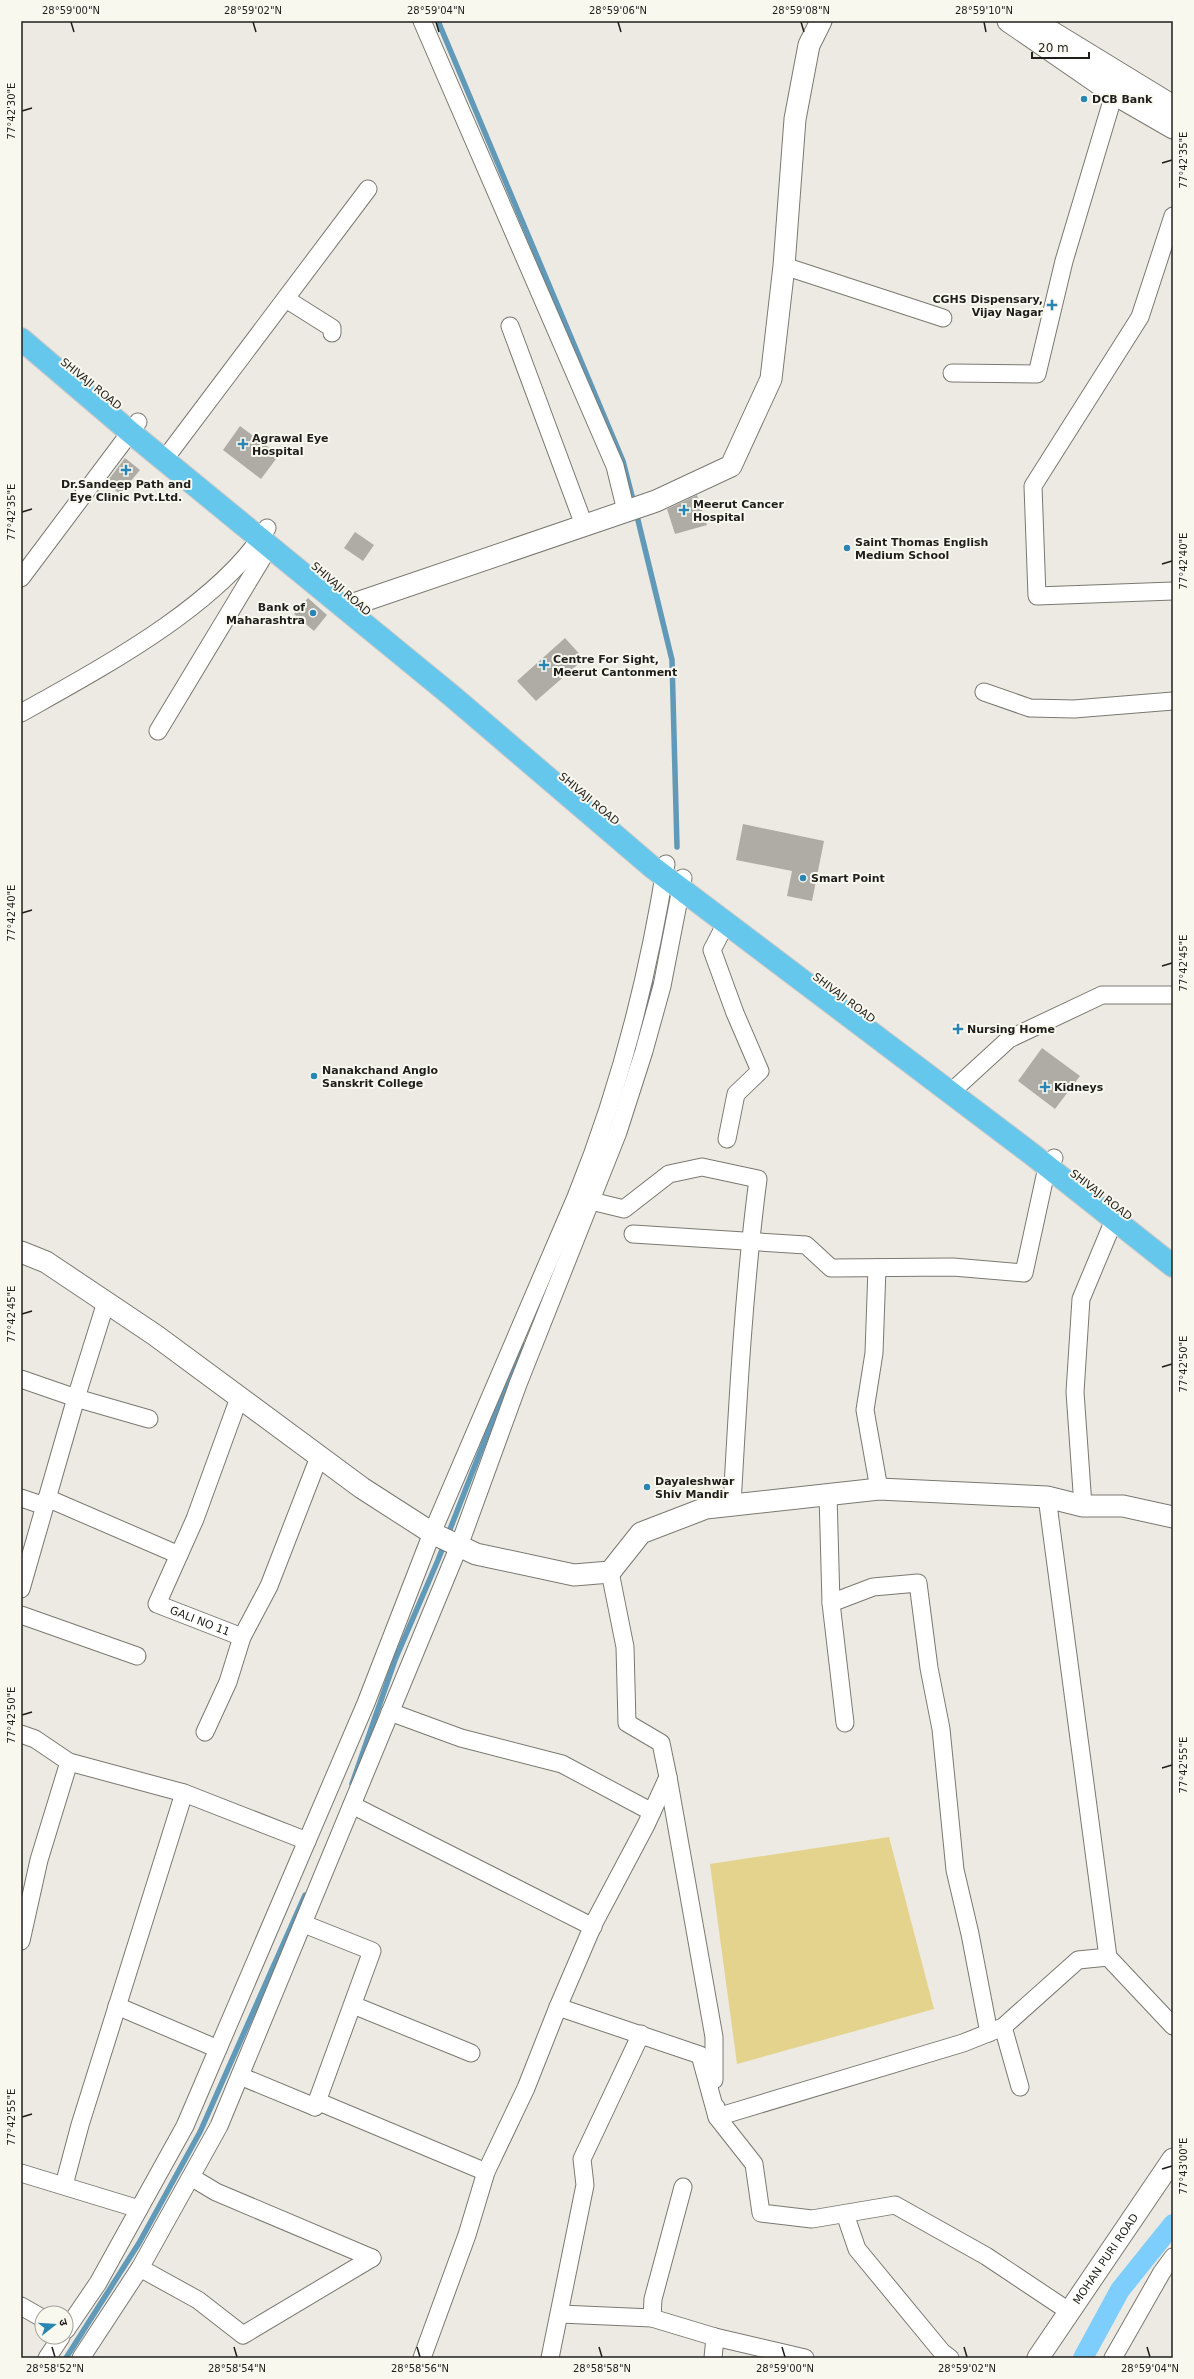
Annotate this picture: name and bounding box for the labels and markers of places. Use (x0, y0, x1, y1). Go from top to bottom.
place label: DCB Bank (1092, 93, 1153, 106)
marker: DCB Bank (1079, 94, 1089, 104)
place label: CGHS Dispensary, Vijay Nagar (932, 293, 1044, 319)
marker: CGHS Dispensary, Vijay Nagar (1046, 299, 1058, 311)
place label: Agrawal Eye Hospital (252, 432, 329, 458)
marker: Agrawal Eye Hospital (237, 438, 249, 450)
marker: Dr.Sandeep Path and Eye Clinic Pvt.Ltd. (120, 464, 132, 476)
place label: Dr.Sandeep Path and Eye Clinic Pvt.Ltd. (61, 478, 191, 504)
place label: Meerut Cancer Hospital (693, 498, 785, 524)
marker: Meerut Cancer Hospital (678, 504, 690, 516)
place label: Saint Thomas English Medium School (855, 536, 988, 562)
marker: Saint Thomas English Medium School (842, 543, 852, 553)
place label: Bank of Maharashtra (226, 601, 305, 627)
marker: Bank of Maharashtra (308, 608, 318, 618)
place label: Centre For Sight, Meerut Cantonment (553, 653, 677, 679)
marker: Centre For Sight, Meerut Cantonment (538, 659, 550, 671)
place label: Smart Point (811, 872, 885, 885)
marker: Smart Point (798, 873, 808, 883)
marker: Nursing Home (952, 1023, 964, 1035)
place label: Nursing Home (967, 1023, 1055, 1036)
place label: Nanakchand Anglo Sanskrit College (322, 1064, 438, 1090)
marker: Nanakchand Anglo Sanskrit College (309, 1071, 319, 1081)
marker: Kidneys (1039, 1081, 1051, 1093)
place label: Kidneys (1054, 1081, 1104, 1094)
place label: Dayaleshwar Shiv Mandir (655, 1475, 735, 1501)
marker: Dayaleshwar Shiv Mandir (642, 1482, 652, 1492)

